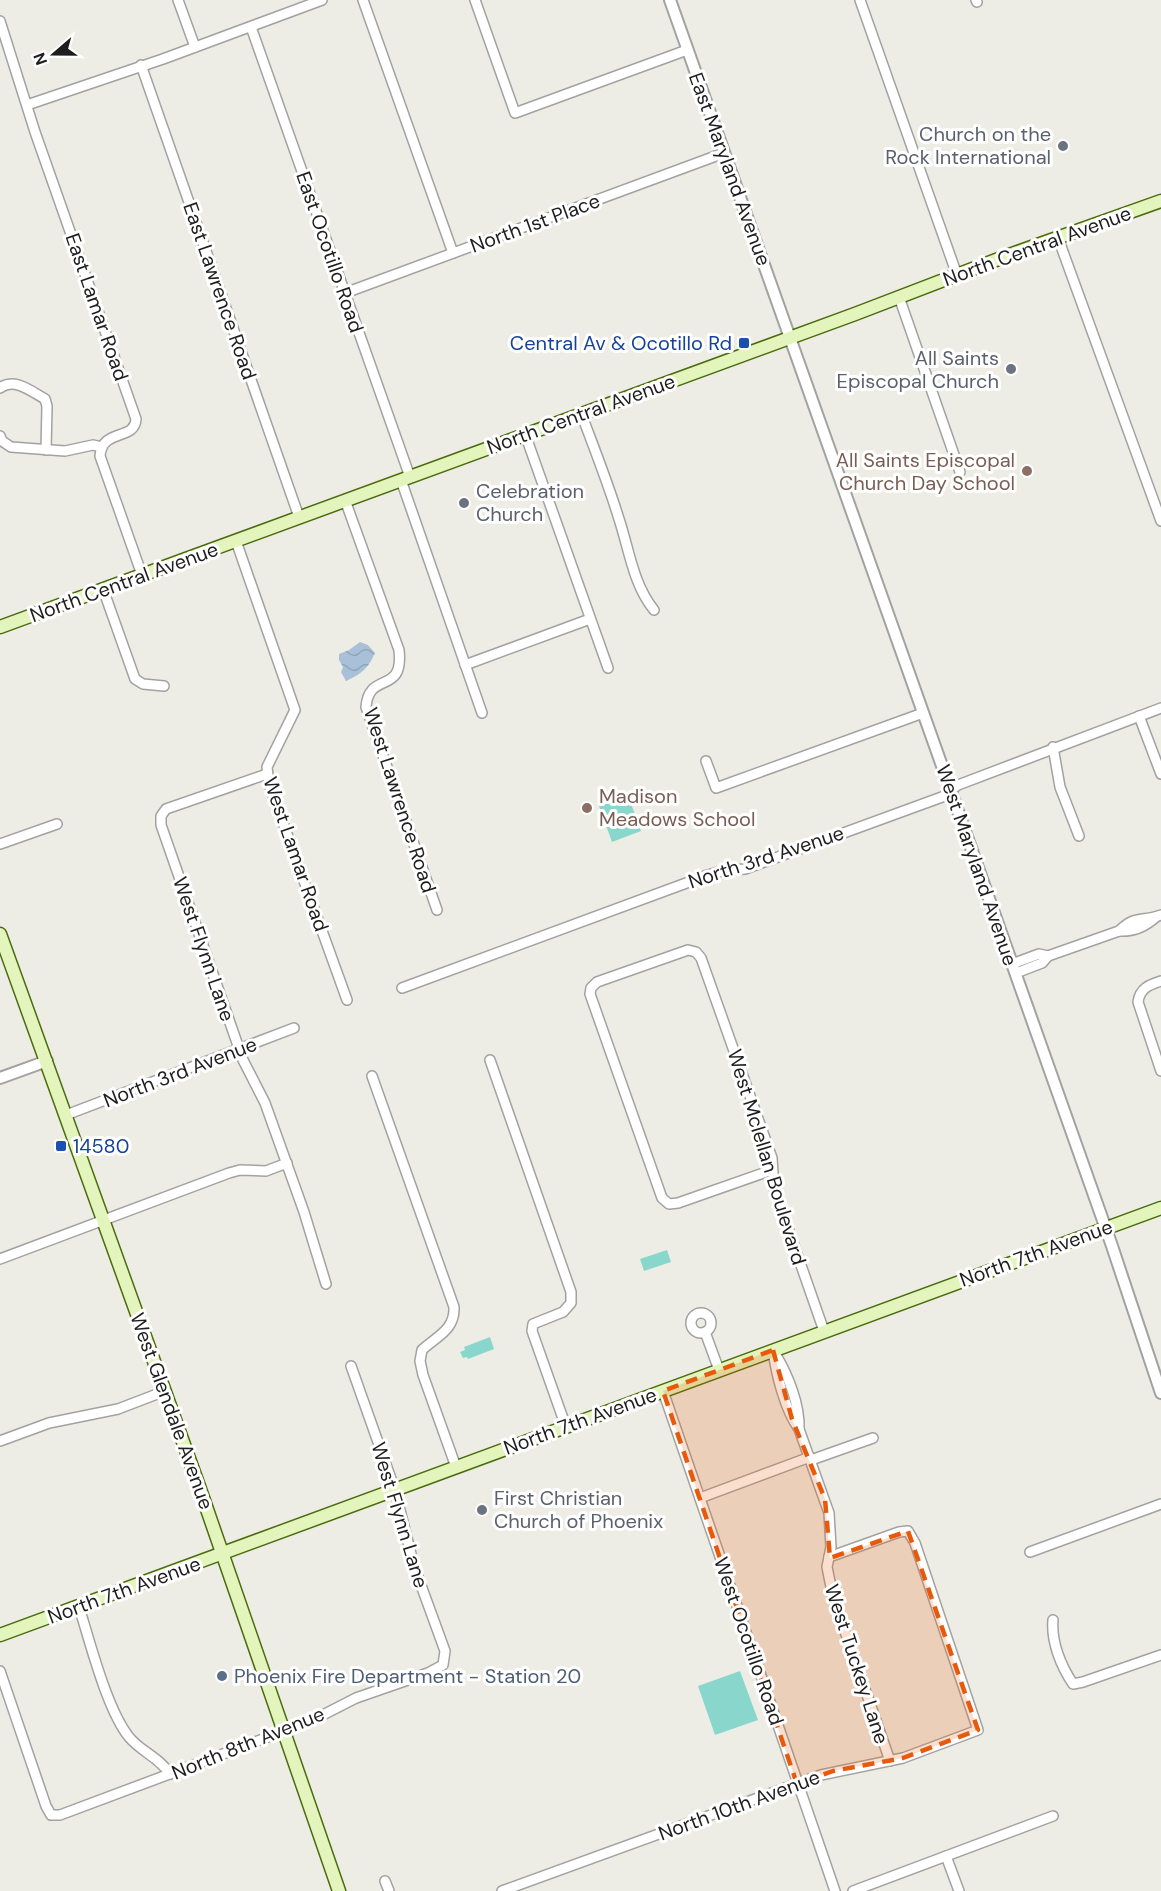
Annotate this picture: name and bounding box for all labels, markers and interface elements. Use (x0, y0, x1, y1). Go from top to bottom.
north arrow (24, 24, 84, 84)
text: N (29, 50, 52, 68)
street label: East Maryland Avenue (683, 69, 777, 269)
place label: Church on the Rock International (885, 121, 1051, 170)
marker: Church on the Rock International (1056, 139, 1070, 153)
street label: East Ocotillo Road (290, 168, 370, 336)
street label: North 1st Place (466, 187, 604, 259)
street label: East Lawrence Road (177, 199, 263, 383)
street label: North Central Avenue (939, 200, 1135, 292)
street label: East Lamar Road (60, 230, 134, 384)
place label: Central Av & Ocotillo Rd (510, 330, 732, 356)
marker: Central Av & Ocotillo Rd (737, 336, 751, 350)
place label: All Saints Episcopal Church (837, 345, 999, 394)
marker: All Saints Episcopal Church (1004, 362, 1018, 376)
street label: North Central Avenue (483, 368, 679, 460)
place label: All Saints Episcopal Church Day School (836, 447, 1015, 496)
marker: All Saints Episcopal Church Day School (1020, 464, 1034, 478)
place label: Celebration Church (476, 478, 584, 527)
marker: Celebration Church (457, 496, 471, 510)
street label: North Central Avenue (26, 536, 222, 628)
street label: West Lawrence Road (358, 704, 442, 896)
street label: West Maryland Avenue (930, 761, 1024, 969)
street label: West Lamar Road (257, 773, 335, 935)
place label: Madison Meadows School (599, 783, 755, 832)
marker: Madison Meadows School (580, 801, 594, 815)
street label: North 3rd Avenue (685, 820, 847, 894)
street label: West Flynn Lane (167, 873, 241, 1025)
street label: North 3rd Avenue (100, 1031, 260, 1113)
street label: West Mclellan Boulevard (722, 1046, 812, 1268)
place label: 14580 (73, 1133, 129, 1159)
marker: 14580 (54, 1139, 68, 1153)
street label: North 7th Avenue (956, 1213, 1116, 1293)
street label: West Glendale Avenue (124, 1309, 220, 1513)
street label: North 7th Avenue (500, 1381, 660, 1461)
street label: West Flynn Lane (365, 1439, 435, 1591)
place label: First Christian Church of Phoenix (494, 1485, 663, 1534)
marker: First Christian Church of Phoenix (475, 1503, 489, 1517)
street label: North 7th Avenue (44, 1550, 204, 1630)
street label: West Ocotillo Road (708, 1553, 790, 1729)
street label: West Tuckey Lane (819, 1581, 895, 1747)
place label: Phoenix Fire Department - Station 20 (234, 1663, 581, 1689)
marker: Phoenix Fire Department - Station 20 (215, 1669, 229, 1683)
street label: North 8th Avenue (168, 1701, 328, 1785)
street label: North 10th Avenue (655, 1764, 823, 1846)

